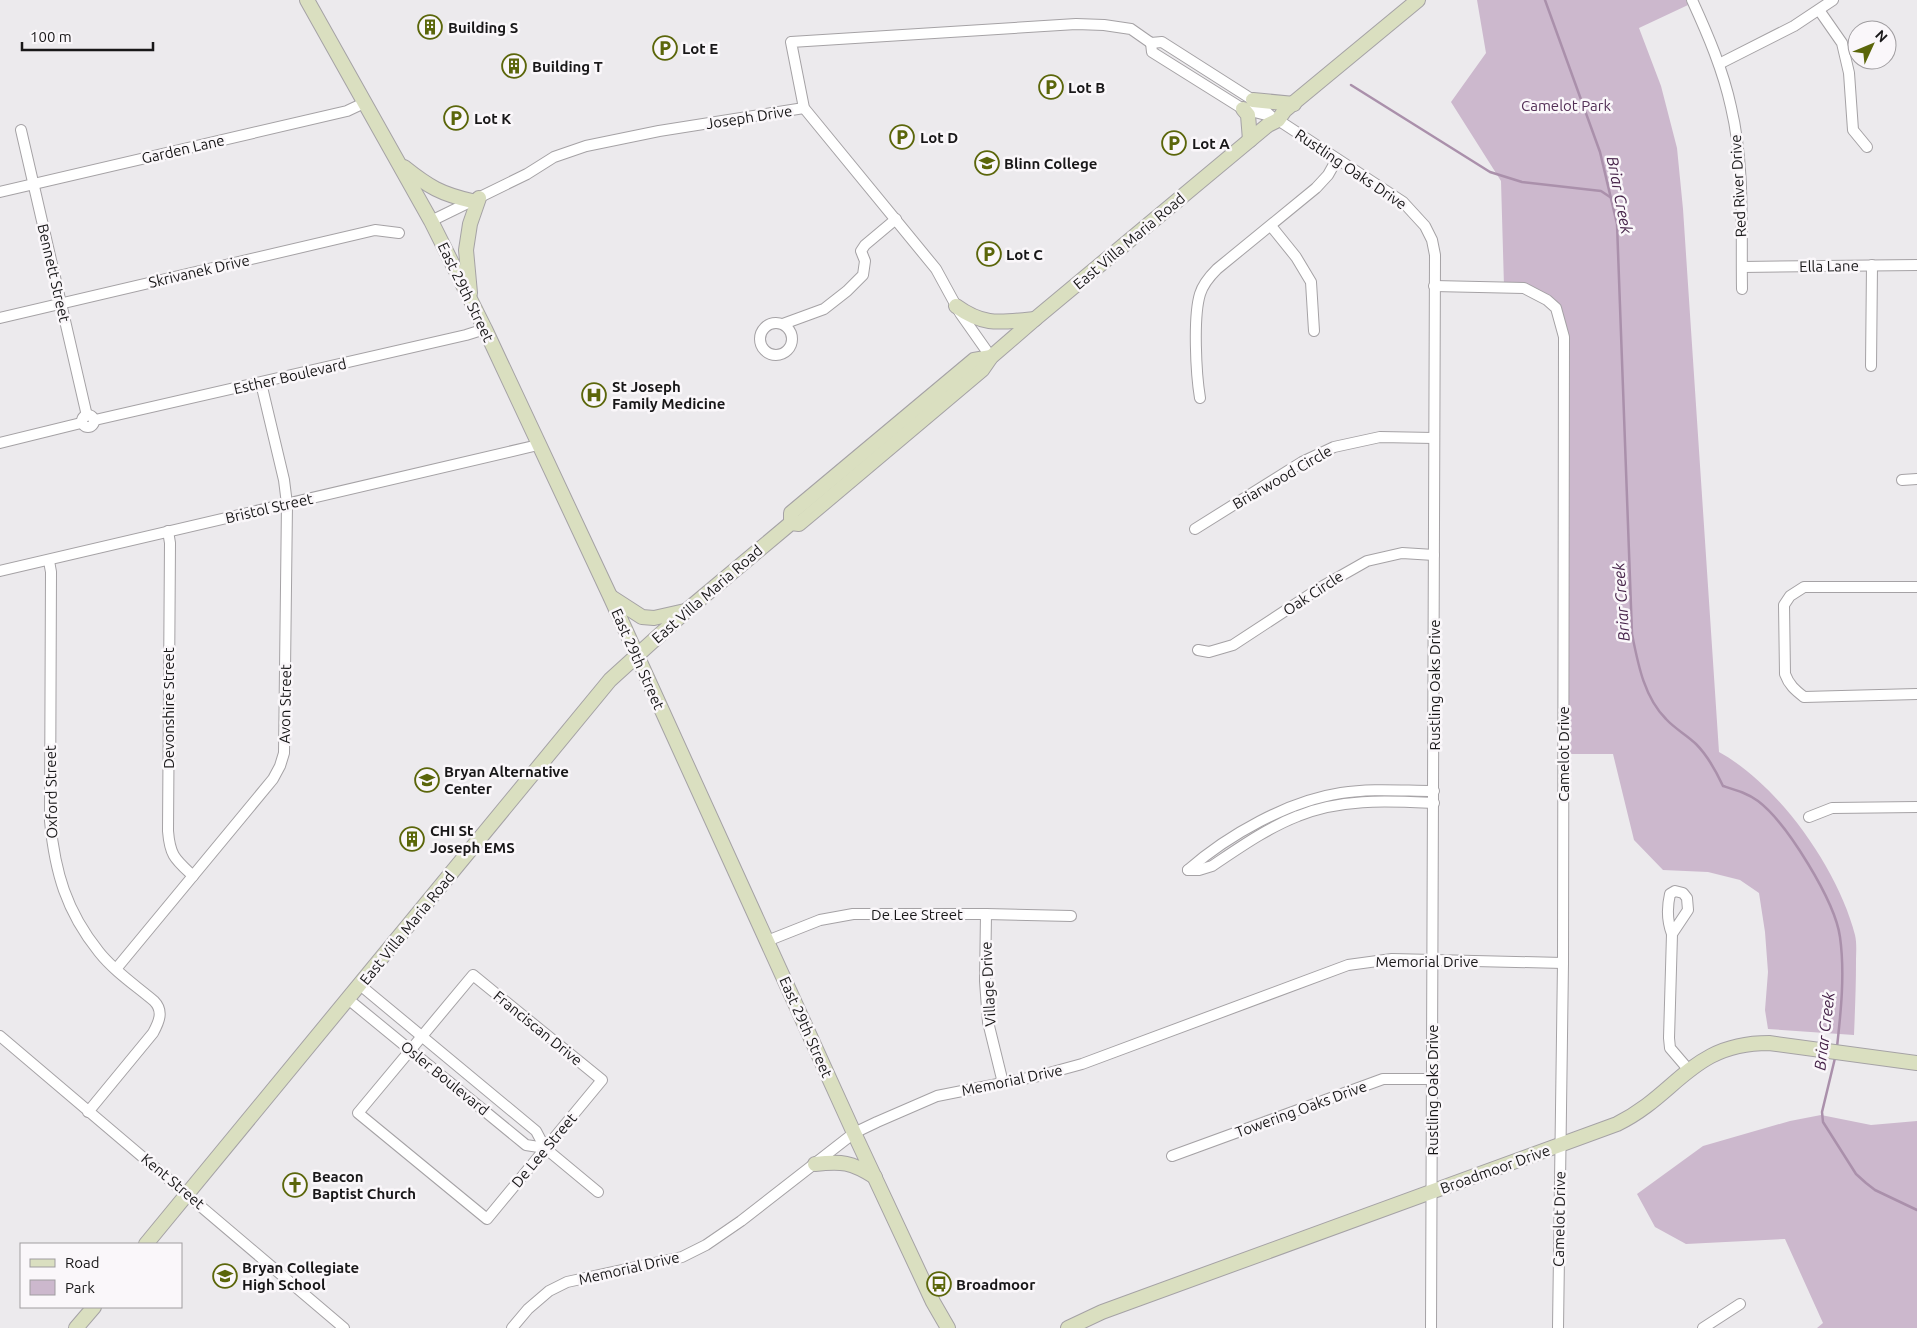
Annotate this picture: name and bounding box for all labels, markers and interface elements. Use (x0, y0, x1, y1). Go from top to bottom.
building icon: Building S (417, 14, 443, 40)
place label: Building S (448, 19, 518, 36)
scale bar (22, 20, 154, 52)
north arrow (1847, 20, 1897, 70)
text: N (1872, 27, 1891, 45)
text: 100 m (30, 28, 72, 45)
parking icon: Lot E (652, 35, 678, 61)
place label: Lot E (682, 40, 718, 57)
building icon: Building T (501, 53, 527, 79)
place label: Building T (532, 58, 603, 75)
parking icon: Lot B (1038, 74, 1064, 100)
place label: Lot B (1068, 79, 1105, 96)
park label: Camelot Park (1521, 97, 1611, 114)
street label: Joseph Drive (705, 102, 793, 132)
parking icon: Lot K (443, 105, 469, 131)
place label: Lot K (474, 110, 511, 127)
parking icon: Lot D (889, 124, 915, 150)
street label: Rustling Oaks Drive (1292, 125, 1410, 213)
place label: Lot D (920, 129, 958, 146)
parking icon: Lot A (1161, 130, 1187, 156)
street label: Garden Lane (140, 131, 226, 167)
street label: Red River Drive (1727, 134, 1749, 238)
place label: Lot A (1192, 135, 1230, 152)
school or university icon: Blinn College (974, 150, 1000, 176)
place label: Blinn College (1004, 155, 1097, 172)
water label: Briar Creek (1604, 155, 1637, 236)
street label: East Villa Maria Road (1070, 189, 1188, 293)
street label: Bennett Street (34, 222, 74, 324)
street label: East 29th Street (435, 239, 497, 345)
parking icon: Lot C (976, 241, 1002, 267)
place label: Lot C (1006, 246, 1043, 263)
street label: Skrivanek Drive (147, 251, 251, 291)
street label: Ella Lane (1799, 257, 1859, 275)
street label: Esther Boulevard (232, 355, 348, 397)
place label: St Joseph Family Medicine (612, 378, 725, 412)
hospital icon: St Joseph Family Medicine (581, 382, 607, 408)
street label: Briarwood Circle (1229, 442, 1335, 512)
street label: Bristol Street (224, 490, 314, 526)
street label: East Villa Maria Road (648, 542, 766, 646)
water label: Briar Creek (1609, 561, 1633, 642)
street label: Oak Circle (1280, 567, 1346, 619)
street label: East 29th Street (608, 606, 668, 712)
street label: Rustling Oaks Drive (1426, 620, 1443, 750)
street label: Devonshire Street (160, 647, 177, 769)
street label: Avon Street (276, 664, 294, 744)
street label: Camelot Drive (1555, 706, 1572, 802)
street label: Oxford Street (42, 745, 60, 839)
place label: Bryan Alternative Center (444, 763, 569, 797)
school or university icon: Bryan Alternative Center (414, 767, 440, 793)
place label: CHI St Joseph EMS (430, 822, 515, 856)
building icon: CHI St Joseph EMS (399, 826, 425, 852)
street label: East Villa Maria Road (356, 868, 458, 988)
street label: De Lee Street (871, 906, 963, 923)
street label: Village Drive (977, 941, 999, 1027)
street label: Memorial Drive (1376, 953, 1478, 970)
street label: East 29th Street (776, 974, 836, 1080)
street label: Franciscan Drive (490, 987, 586, 1069)
water label: Briar Creek (1810, 990, 1838, 1071)
street label: Rustling Oaks Drive (1424, 1025, 1441, 1155)
street label: Osler Boulevard (398, 1037, 492, 1119)
street label: Memorial Drive (960, 1061, 1064, 1099)
street label: Towering Oaks Drive (1233, 1077, 1369, 1141)
street label: De Lee Street (508, 1109, 580, 1191)
street label: Broadmoor Drive (1438, 1141, 1552, 1197)
street label: Kent Street (138, 1150, 208, 1212)
place label: Beacon Baptist Church (312, 1168, 416, 1202)
street label: Camelot Drive (1550, 1171, 1568, 1267)
church icon: Beacon Baptist Church (282, 1172, 308, 1198)
legend (20, 1243, 182, 1308)
street label: Memorial Drive (577, 1248, 681, 1288)
text: Road (65, 1254, 100, 1271)
place label: Bryan Collegiate High School (242, 1259, 359, 1293)
school or university icon: Bryan Collegiate High School (212, 1263, 238, 1289)
bus stop icon: Broadmoor (926, 1271, 952, 1297)
place label: Broadmoor (956, 1276, 1036, 1293)
text: Park (65, 1279, 95, 1296)

